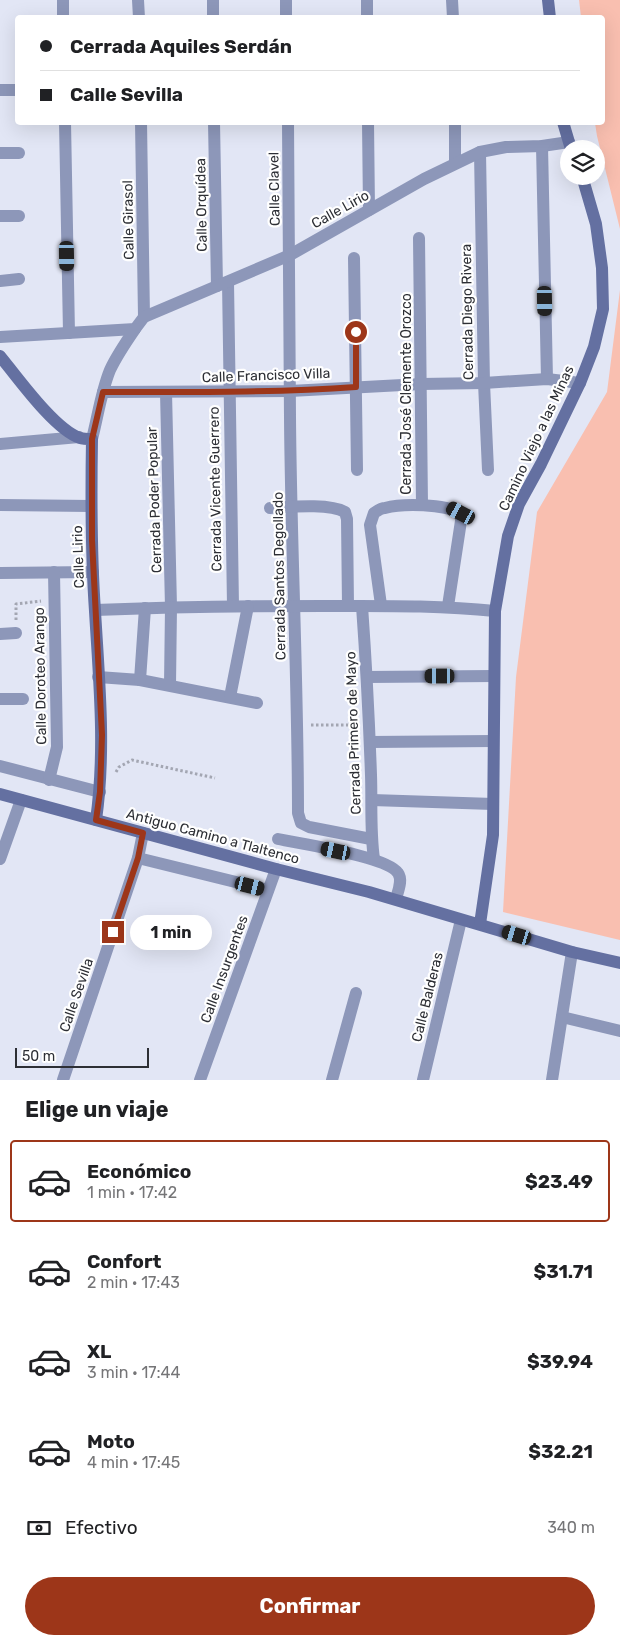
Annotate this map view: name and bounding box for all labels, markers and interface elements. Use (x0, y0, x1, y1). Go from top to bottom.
text: Cerrada Aquiles Serdán (70, 35, 292, 58)
text: Calle Sevilla (70, 83, 183, 106)
map controls (560, 140, 605, 185)
button: layers (560, 140, 605, 185)
street label: Calle Clavel (265, 152, 284, 226)
street label: Calle Orquídea (192, 158, 211, 252)
street label: Calle Girasol (119, 180, 138, 260)
street label: Calle Lirio (309, 187, 372, 232)
car (59, 241, 74, 271)
street label: Cerrada Diego Rivera (458, 244, 477, 380)
car (537, 286, 552, 316)
street label: Cerrada José Clemente Orozco (398, 293, 415, 495)
route start (345, 321, 367, 343)
street label: Camino Viejo a las Minas (495, 363, 578, 514)
street label: Calle Francisco Villa (201, 365, 331, 386)
street label: Cerrada Vicente Guerrero (206, 406, 225, 572)
street label: Cerrada Poder Popular (143, 426, 166, 574)
street label: Cerrada Santos Degollado (270, 492, 289, 660)
car (444, 499, 477, 527)
street label: Calle Lirio (69, 525, 88, 589)
street label: Calle Doroteo Arango (31, 607, 50, 745)
street label: Cerrada Primero de Mayo (342, 651, 365, 815)
car (425, 669, 455, 684)
street label: Antiguo Camino a Tlaltenco (124, 805, 301, 868)
car (319, 841, 352, 861)
car (233, 875, 266, 897)
street label: Calle Insurgentes (197, 913, 252, 1025)
callout: 1 min (130, 914, 213, 950)
route end (102, 921, 124, 943)
text: 1 min (151, 923, 191, 942)
car (500, 923, 533, 947)
street label: Calle Balderas (408, 950, 447, 1044)
street label: Calle Sevilla (56, 956, 97, 1034)
scale bar (15, 1045, 149, 1068)
text: 50 m (22, 1048, 55, 1065)
text: Elige un viaje (25, 1096, 169, 1123)
icon: car (27, 1159, 72, 1204)
text: Económico (87, 1160, 191, 1183)
text: $23.49 (525, 1170, 593, 1193)
text: 1 min · 17:42 (87, 1183, 177, 1202)
icon: car (27, 1249, 72, 1294)
text: Confort (87, 1250, 161, 1273)
text: $31.71 (533, 1260, 593, 1283)
text: 2 min · 17:43 (87, 1273, 180, 1292)
icon: car (27, 1339, 72, 1384)
text: XL (87, 1340, 111, 1363)
text: $39.94 (527, 1350, 593, 1373)
text: 3 min · 17:44 (87, 1363, 180, 1382)
icon: car (27, 1429, 72, 1474)
text: Moto (87, 1430, 135, 1453)
text: $32.21 (528, 1440, 593, 1463)
text: 4 min · 17:45 (87, 1453, 180, 1472)
icon: cash (25, 1514, 53, 1542)
text: Efectivo (65, 1516, 138, 1539)
text: 340 m (547, 1518, 595, 1537)
button: Confirmar (25, 1577, 595, 1635)

